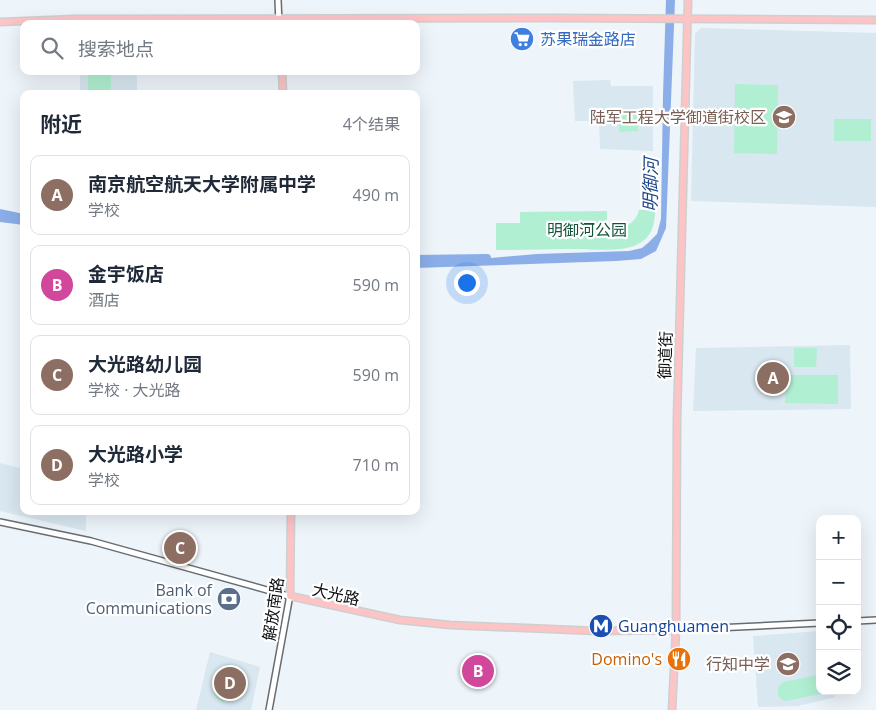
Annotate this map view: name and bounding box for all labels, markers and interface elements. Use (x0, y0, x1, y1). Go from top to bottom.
search box (20, 20, 420, 75)
supermarket icon: 苏果瑞金路店 (509, 26, 535, 52)
place label: 苏果瑞金路店 (540, 28, 636, 50)
icon: search (38, 34, 66, 62)
text: 搜索地点 (78, 36, 154, 62)
school or university icon: 陆军工程大学御道街校区 (771, 104, 797, 130)
place label: 陆军工程大学御道街校区 (590, 106, 766, 128)
text: 附近 (40, 110, 82, 138)
text: 4个结果 (343, 113, 400, 135)
water label: 明御河 (638, 155, 663, 212)
text: 南京航空航天大学附属中学 (88, 171, 316, 197)
text: A (51, 184, 63, 206)
text: 490 m (353, 184, 399, 206)
text: 学校 (88, 199, 120, 221)
park label: 明御河公园 (547, 219, 627, 241)
text: 金宇饭店 (88, 261, 164, 287)
your location (454, 270, 480, 296)
text: B (52, 274, 62, 296)
text: 590 m (353, 274, 399, 296)
text: 酒店 (88, 289, 120, 311)
street label: 御道街 (653, 331, 677, 379)
text: 大光路幼儿园 (88, 351, 202, 377)
pin: A (757, 359, 789, 397)
text: C (52, 364, 62, 386)
text: 590 m (353, 364, 399, 386)
text: 学校 · 大光路 (88, 379, 181, 401)
text: 大光路小学 (88, 441, 183, 467)
text: D (51, 454, 63, 476)
text: 710 m (353, 454, 399, 476)
text: 学校 (88, 469, 120, 491)
map controls (816, 515, 861, 695)
button: + (816, 515, 861, 560)
pin: C (164, 529, 196, 567)
button: − (816, 560, 861, 605)
street label: 解放南路 (258, 576, 288, 642)
street label: 大光路 (310, 578, 362, 610)
place label: Bank of Communications (86, 579, 214, 619)
bank icon: Bank of Communications (216, 586, 242, 612)
button: locate (816, 605, 861, 650)
metro station icon: Guanghuamen (588, 613, 614, 639)
place label: Guanghuamen (618, 615, 729, 637)
restaurant icon: Domino's (666, 646, 692, 672)
place label: Domino's (591, 648, 662, 670)
button: layers (816, 650, 861, 695)
school or university icon: 行知中学 (775, 651, 801, 677)
pin: B (462, 652, 494, 690)
place label: 行知中学 (706, 653, 770, 675)
pin: D (214, 664, 246, 702)

